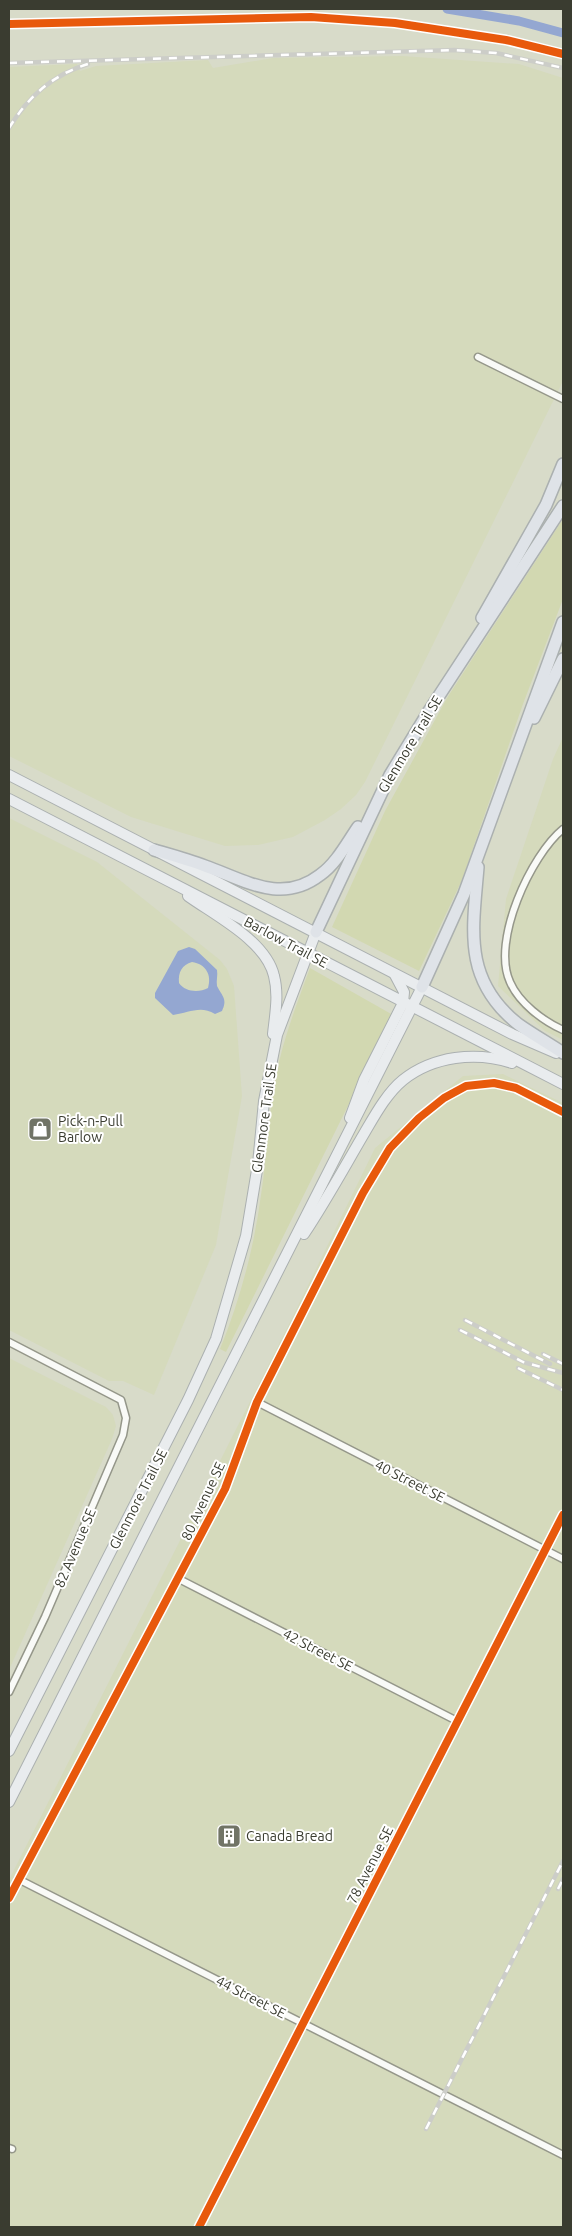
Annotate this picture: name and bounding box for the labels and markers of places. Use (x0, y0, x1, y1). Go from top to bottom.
place label: Pick-n-Pull Barlow (58, 1113, 123, 1145)
shop icon: Pick-n-Pull Barlow (27, 1116, 53, 1142)
building icon: Canada Bread (216, 1823, 242, 1849)
place label: Canada Bread (246, 1828, 333, 1844)

